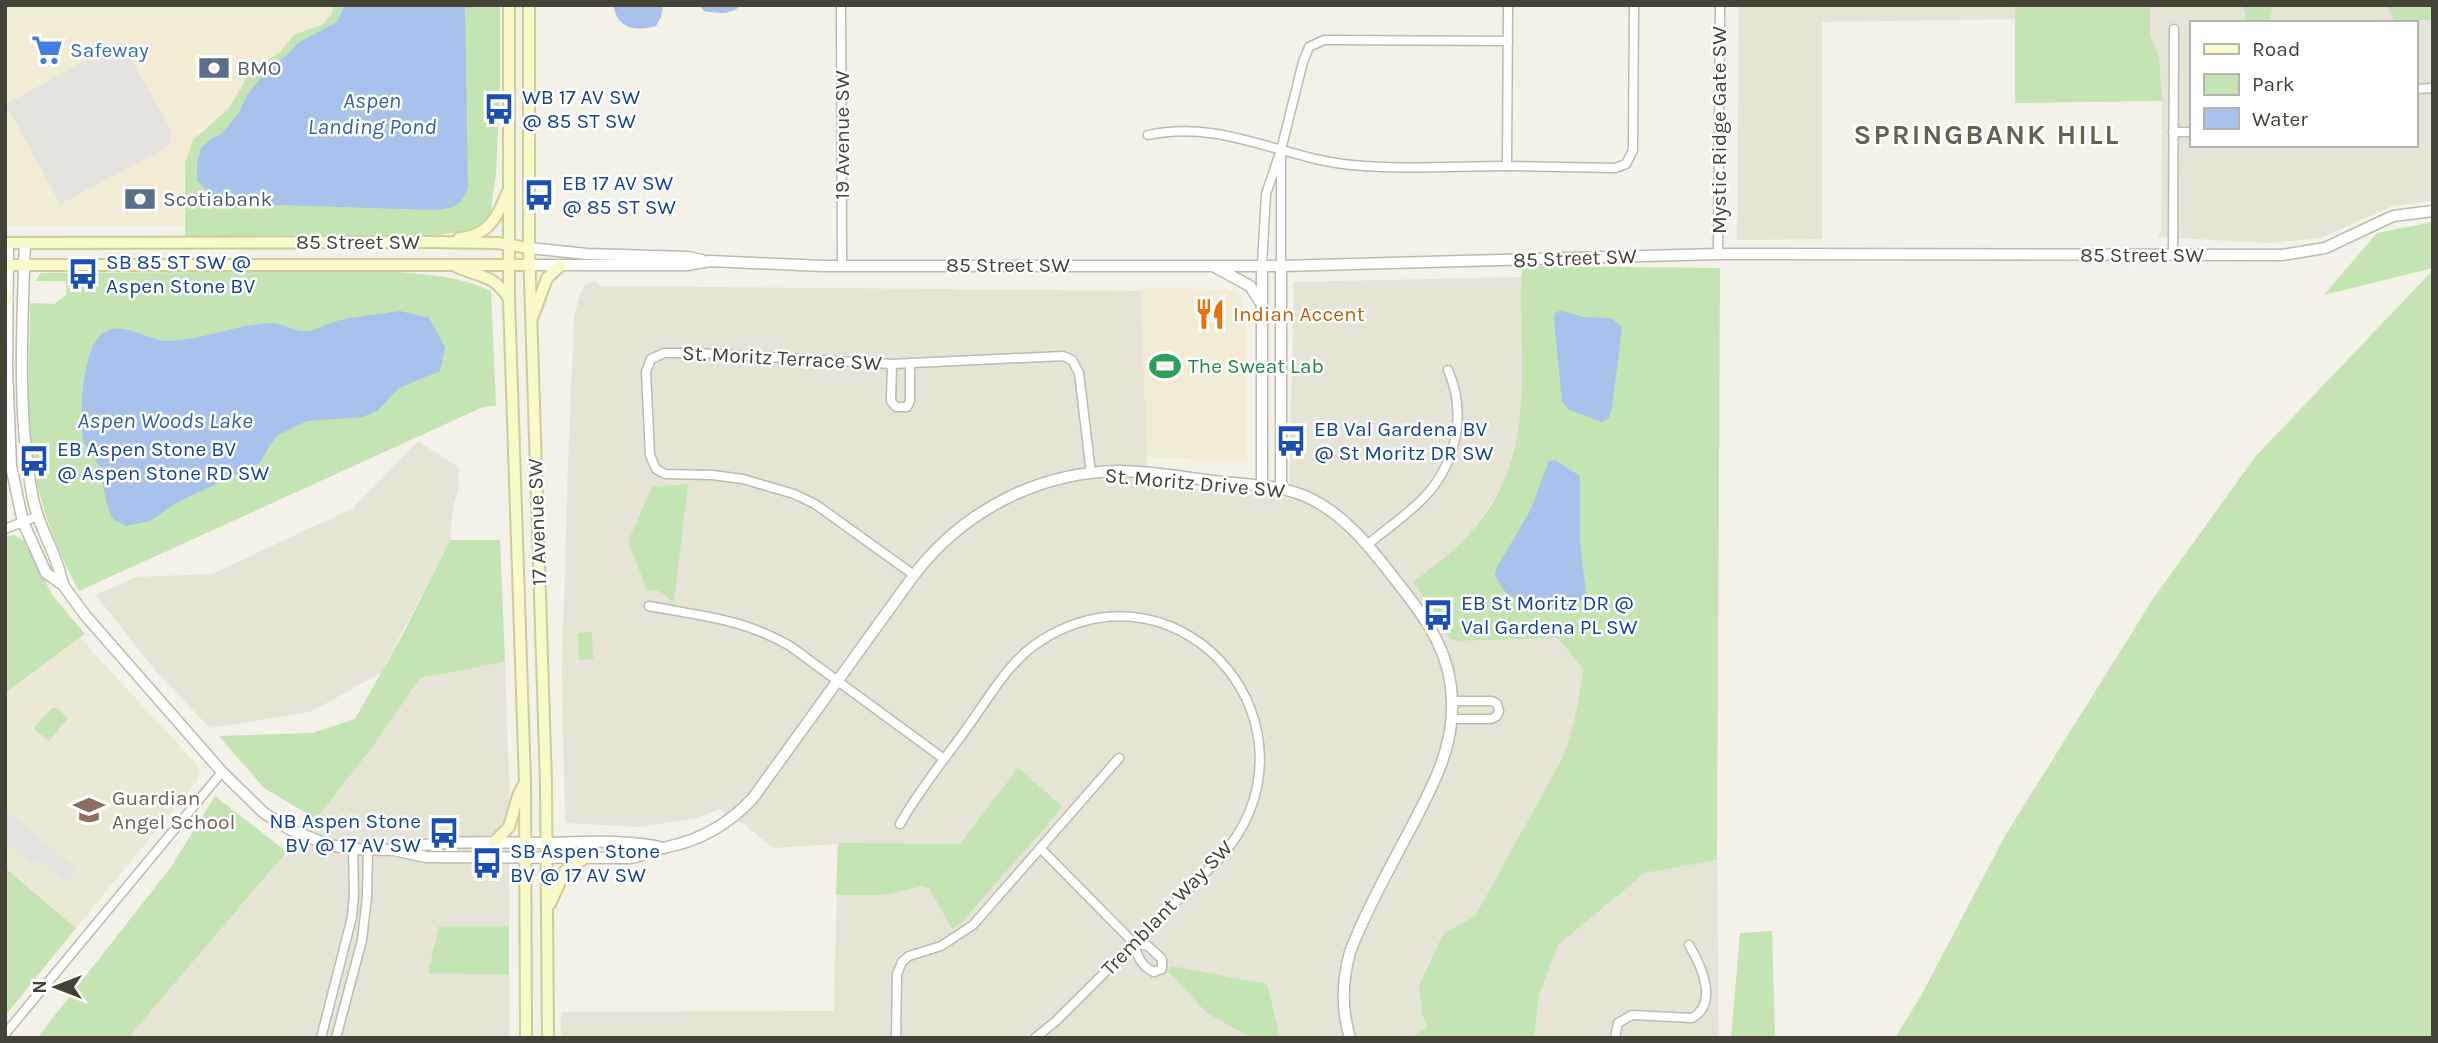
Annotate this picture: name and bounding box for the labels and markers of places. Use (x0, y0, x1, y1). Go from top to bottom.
supermarket icon: Safeway (30, 33, 64, 67)
place label: Safeway (70, 38, 149, 62)
bank icon: BMO (197, 51, 231, 85)
place label: BMO (237, 56, 281, 80)
place label: WB 17 AV SW @ 85 ST SW (522, 85, 641, 133)
bus stop icon: WB 17 AV SW @ 85 ST SW (482, 92, 516, 126)
place label: EB 17 AV SW @ 85 ST SW (562, 171, 676, 219)
bus stop icon: EB 17 AV SW @ 85 ST SW (522, 178, 556, 212)
bank icon: Scotiabank (123, 182, 157, 216)
place label: Scotiabank (163, 187, 272, 211)
place label: SB 85 ST SW @ Aspen Stone BV (106, 250, 255, 298)
bus stop icon: SB 85 ST SW @ Aspen Stone BV (66, 257, 100, 291)
restaurant icon: Indian Accent (1193, 297, 1227, 331)
place label: Indian Accent (1233, 302, 1365, 326)
sports icon: The Sweat Lab (1148, 349, 1182, 383)
place label: The Sweat Lab (1188, 354, 1324, 378)
place label: EB Val Gardena BV @ St Moritz DR SW (1314, 417, 1494, 465)
bus stop icon: EB Val Gardena BV @ St Moritz DR SW (1274, 424, 1308, 458)
place label: EB Aspen Stone BV @ Aspen Stone RD SW (57, 437, 269, 485)
bus stop icon: EB Aspen Stone BV @ Aspen Stone RD SW (17, 444, 51, 478)
place label: EB St Moritz DR @ Val Gardena PL SW (1461, 591, 1638, 639)
bus stop icon: EB St Moritz DR @ Val Gardena PL SW (1421, 598, 1455, 632)
place label: Guardian Angel School (112, 786, 235, 834)
school or university icon: Guardian Angel School (72, 793, 106, 827)
place label: NB Aspen Stone BV @ 17 AV SW (269, 809, 421, 857)
bus stop icon: NB Aspen Stone BV @ 17 AV SW (427, 816, 461, 850)
place label: SB Aspen Stone BV @ 17 AV SW (510, 839, 660, 887)
bus stop icon: SB Aspen Stone BV @ 17 AV SW (470, 846, 504, 880)

